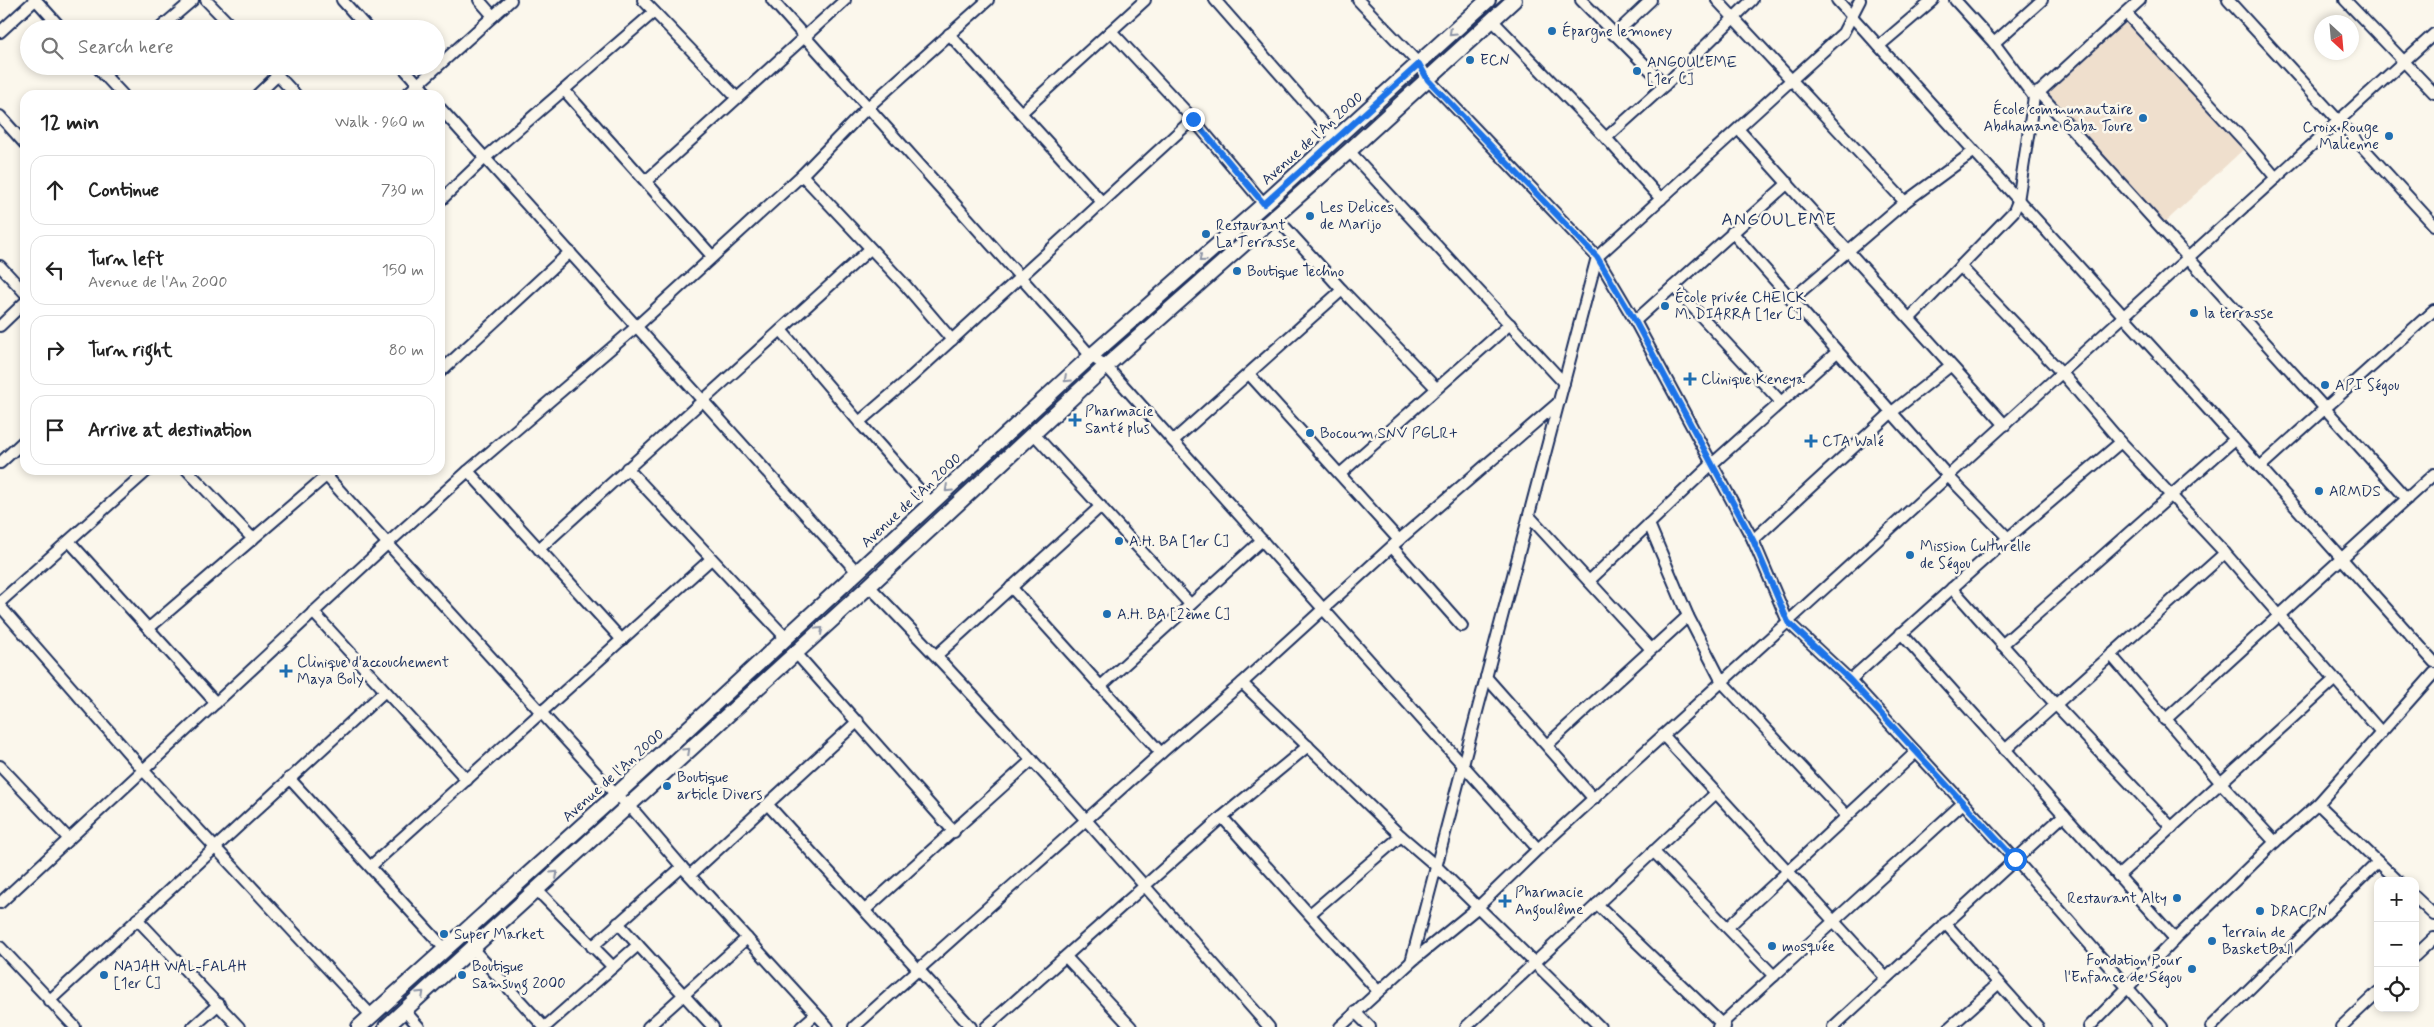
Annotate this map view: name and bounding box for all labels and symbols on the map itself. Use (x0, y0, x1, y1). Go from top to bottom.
north arrow (2314, 15, 2359, 60)
place label: Épargne lemoney (1562, 21, 1673, 43)
marker: Épargne lemoney (1546, 25, 1558, 37)
one-way arrow (1449, 27, 1458, 36)
place label: ECN (1480, 51, 1510, 71)
place label: ANGOULEME [1er C] (1647, 53, 1738, 90)
marker: ECN (1464, 54, 1476, 66)
marker: ANGOULEME [1er C] (1631, 65, 1643, 77)
street label: Avenue de l'An 2000 (1257, 88, 1368, 190)
place label: École communautaire Abdhamane Baba Toure (1983, 99, 2133, 137)
route end (1182, 108, 1205, 131)
marker: École communautaire Abdhamane Baba Toure (2137, 112, 2149, 124)
place label: Croix Rouge Malienne (2302, 118, 2379, 155)
marker: Croix Rouge Malienne (2383, 130, 2395, 142)
place label: Les Delices de Marijo (1320, 198, 1394, 235)
district label: ANGOULEME (1721, 208, 1837, 232)
marker: Les Delices de Marijo (1304, 210, 1316, 222)
place label: Restaurant La Terrasse (1216, 216, 1296, 253)
marker: Restaurant La Terrasse (1200, 228, 1212, 240)
one-way arrow (1198, 253, 1207, 262)
place label: Boutique Techno (1247, 262, 1344, 282)
marker: Boutique Techno (1231, 265, 1243, 277)
place label: École privée CHEICK M. DIARRA [1er C] (1675, 287, 1807, 325)
marker: École privée CHEICK M. DIARRA [1er C] (1659, 300, 1671, 312)
place label: la terrasse (2204, 304, 2274, 324)
marker: la terrasse (2188, 307, 2200, 319)
place label: Clinique Keneya (1701, 370, 1806, 390)
marker: Clinique Keneya (1683, 372, 1697, 386)
one-way arrow (1064, 373, 1073, 382)
place label: API Ségou (2335, 376, 2399, 396)
marker: API Ségou (2319, 379, 2331, 391)
place label: Pharmacie Santé plus (1085, 402, 1154, 439)
marker: Pharmacie Santé plus (1069, 414, 1081, 426)
place label: Bocoum SNV PGLR+ (1320, 424, 1458, 444)
marker: Bocoum SNV PGLR+ (1304, 427, 1316, 439)
place label: CTA Walé (1822, 432, 1884, 452)
marker: CTA Walé (1804, 434, 1818, 448)
street label: Avenue de l'An 2000 (857, 449, 966, 553)
place label: ARMDS (2329, 482, 2381, 502)
one-way arrow (944, 483, 953, 492)
marker: ARMDS (2313, 485, 2325, 497)
place label: A.H. BA [1er C] (1129, 532, 1229, 552)
marker: A.H. BA [1er C] (1113, 535, 1125, 547)
place label: Mission Culturelle de Ségou (1920, 537, 2031, 574)
marker: Mission Culturelle de Ségou (1904, 549, 1916, 561)
place label: A.H. BA [2ème C] (1117, 605, 1230, 625)
marker: A.H. BA [2ème C] (1101, 608, 1113, 620)
one-way arrow (815, 627, 824, 636)
place label: Clinique d'accouchement Maya Boly (297, 653, 449, 690)
marker: Clinique d'accouchement Maya Boly (279, 664, 293, 678)
street label: Avenue de l'An 2000 (558, 725, 669, 827)
one-way arrow (682, 748, 691, 757)
place label: Boutique article Divers (677, 768, 762, 805)
marker: Boutique article Divers (661, 780, 673, 792)
route start (2004, 848, 2027, 871)
one-way arrow (550, 870, 559, 879)
place label: Pharmacie Angoulême (1515, 883, 1584, 921)
place label: Restaurant Alty (2067, 889, 2167, 909)
marker: Restaurant Alty (2171, 892, 2183, 904)
marker: Pharmacie Angoulême (1499, 895, 1511, 907)
place label: DRACPN (2270, 902, 2328, 922)
marker: DRACPN (2254, 905, 2266, 917)
place label: Terrain de BasketBall (2222, 923, 2294, 960)
place label: Super Market (454, 925, 545, 945)
marker: Super Market (438, 928, 450, 940)
marker: Terrain de BasketBall (2206, 935, 2218, 947)
place label: mosquée (1782, 937, 1835, 957)
marker: mosquée (1766, 940, 1778, 952)
place label: Fondation Pour l'Enfance de Ségou (2064, 951, 2182, 988)
place label: NAJAH WAL-FALAH [1er C] (114, 957, 247, 994)
place label: Boutique Samsung 2000 (472, 957, 566, 995)
marker: Fondation Pour l'Enfance de Ségou (2186, 963, 2198, 975)
marker: NAJAH WAL-FALAH [1er C] (98, 969, 110, 981)
marker: Boutique Samsung 2000 (456, 969, 468, 981)
one-way arrow (416, 991, 425, 1000)

